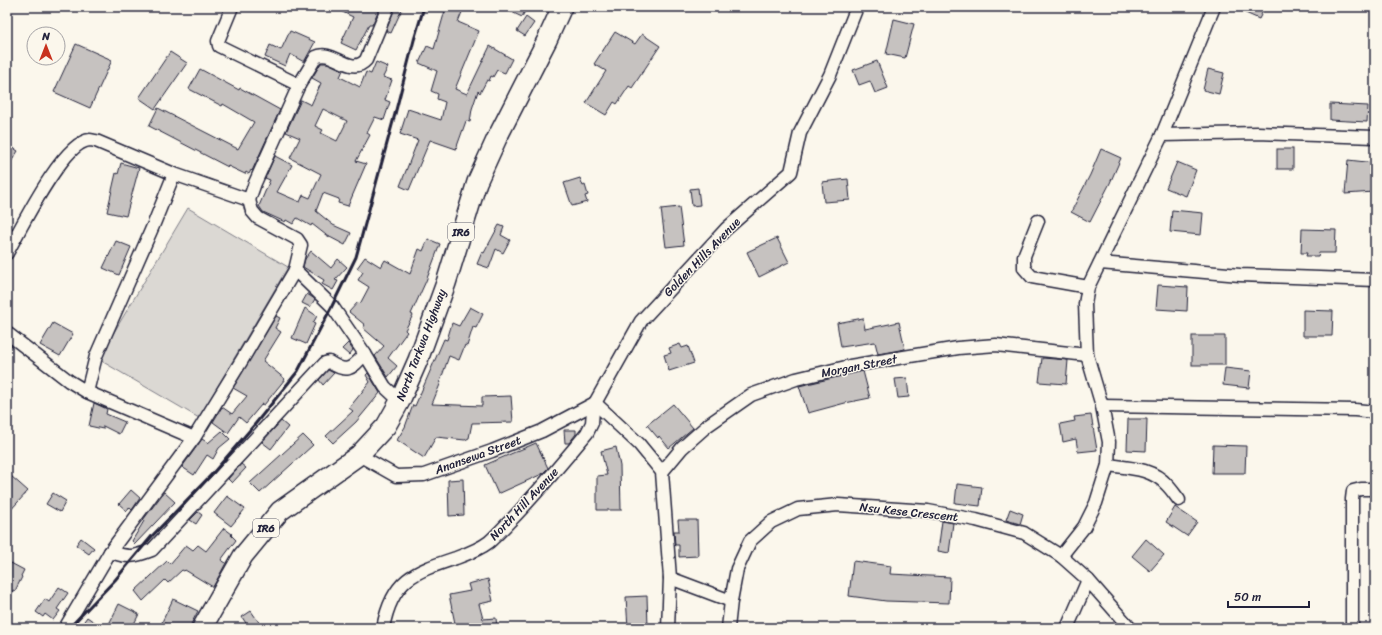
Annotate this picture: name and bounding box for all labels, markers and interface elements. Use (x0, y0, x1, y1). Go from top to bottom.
north arrow (26, 26, 66, 66)
text: N (41, 27, 50, 46)
street label: Golden Hills Avenue (658, 212, 746, 302)
road number: IR6 (448, 223, 474, 241)
street label: North Tarkwa Highway (389, 285, 453, 404)
street label: Morgan Street (819, 348, 900, 384)
street label: Anansewa Street (431, 429, 524, 481)
street label: North Hill Avenue (484, 462, 564, 546)
street label: Nsu Kese Crescent (859, 496, 959, 528)
road number: IR6 (253, 519, 279, 537)
scale bar (1228, 583, 1309, 609)
text: 50 m (1234, 586, 1261, 608)

